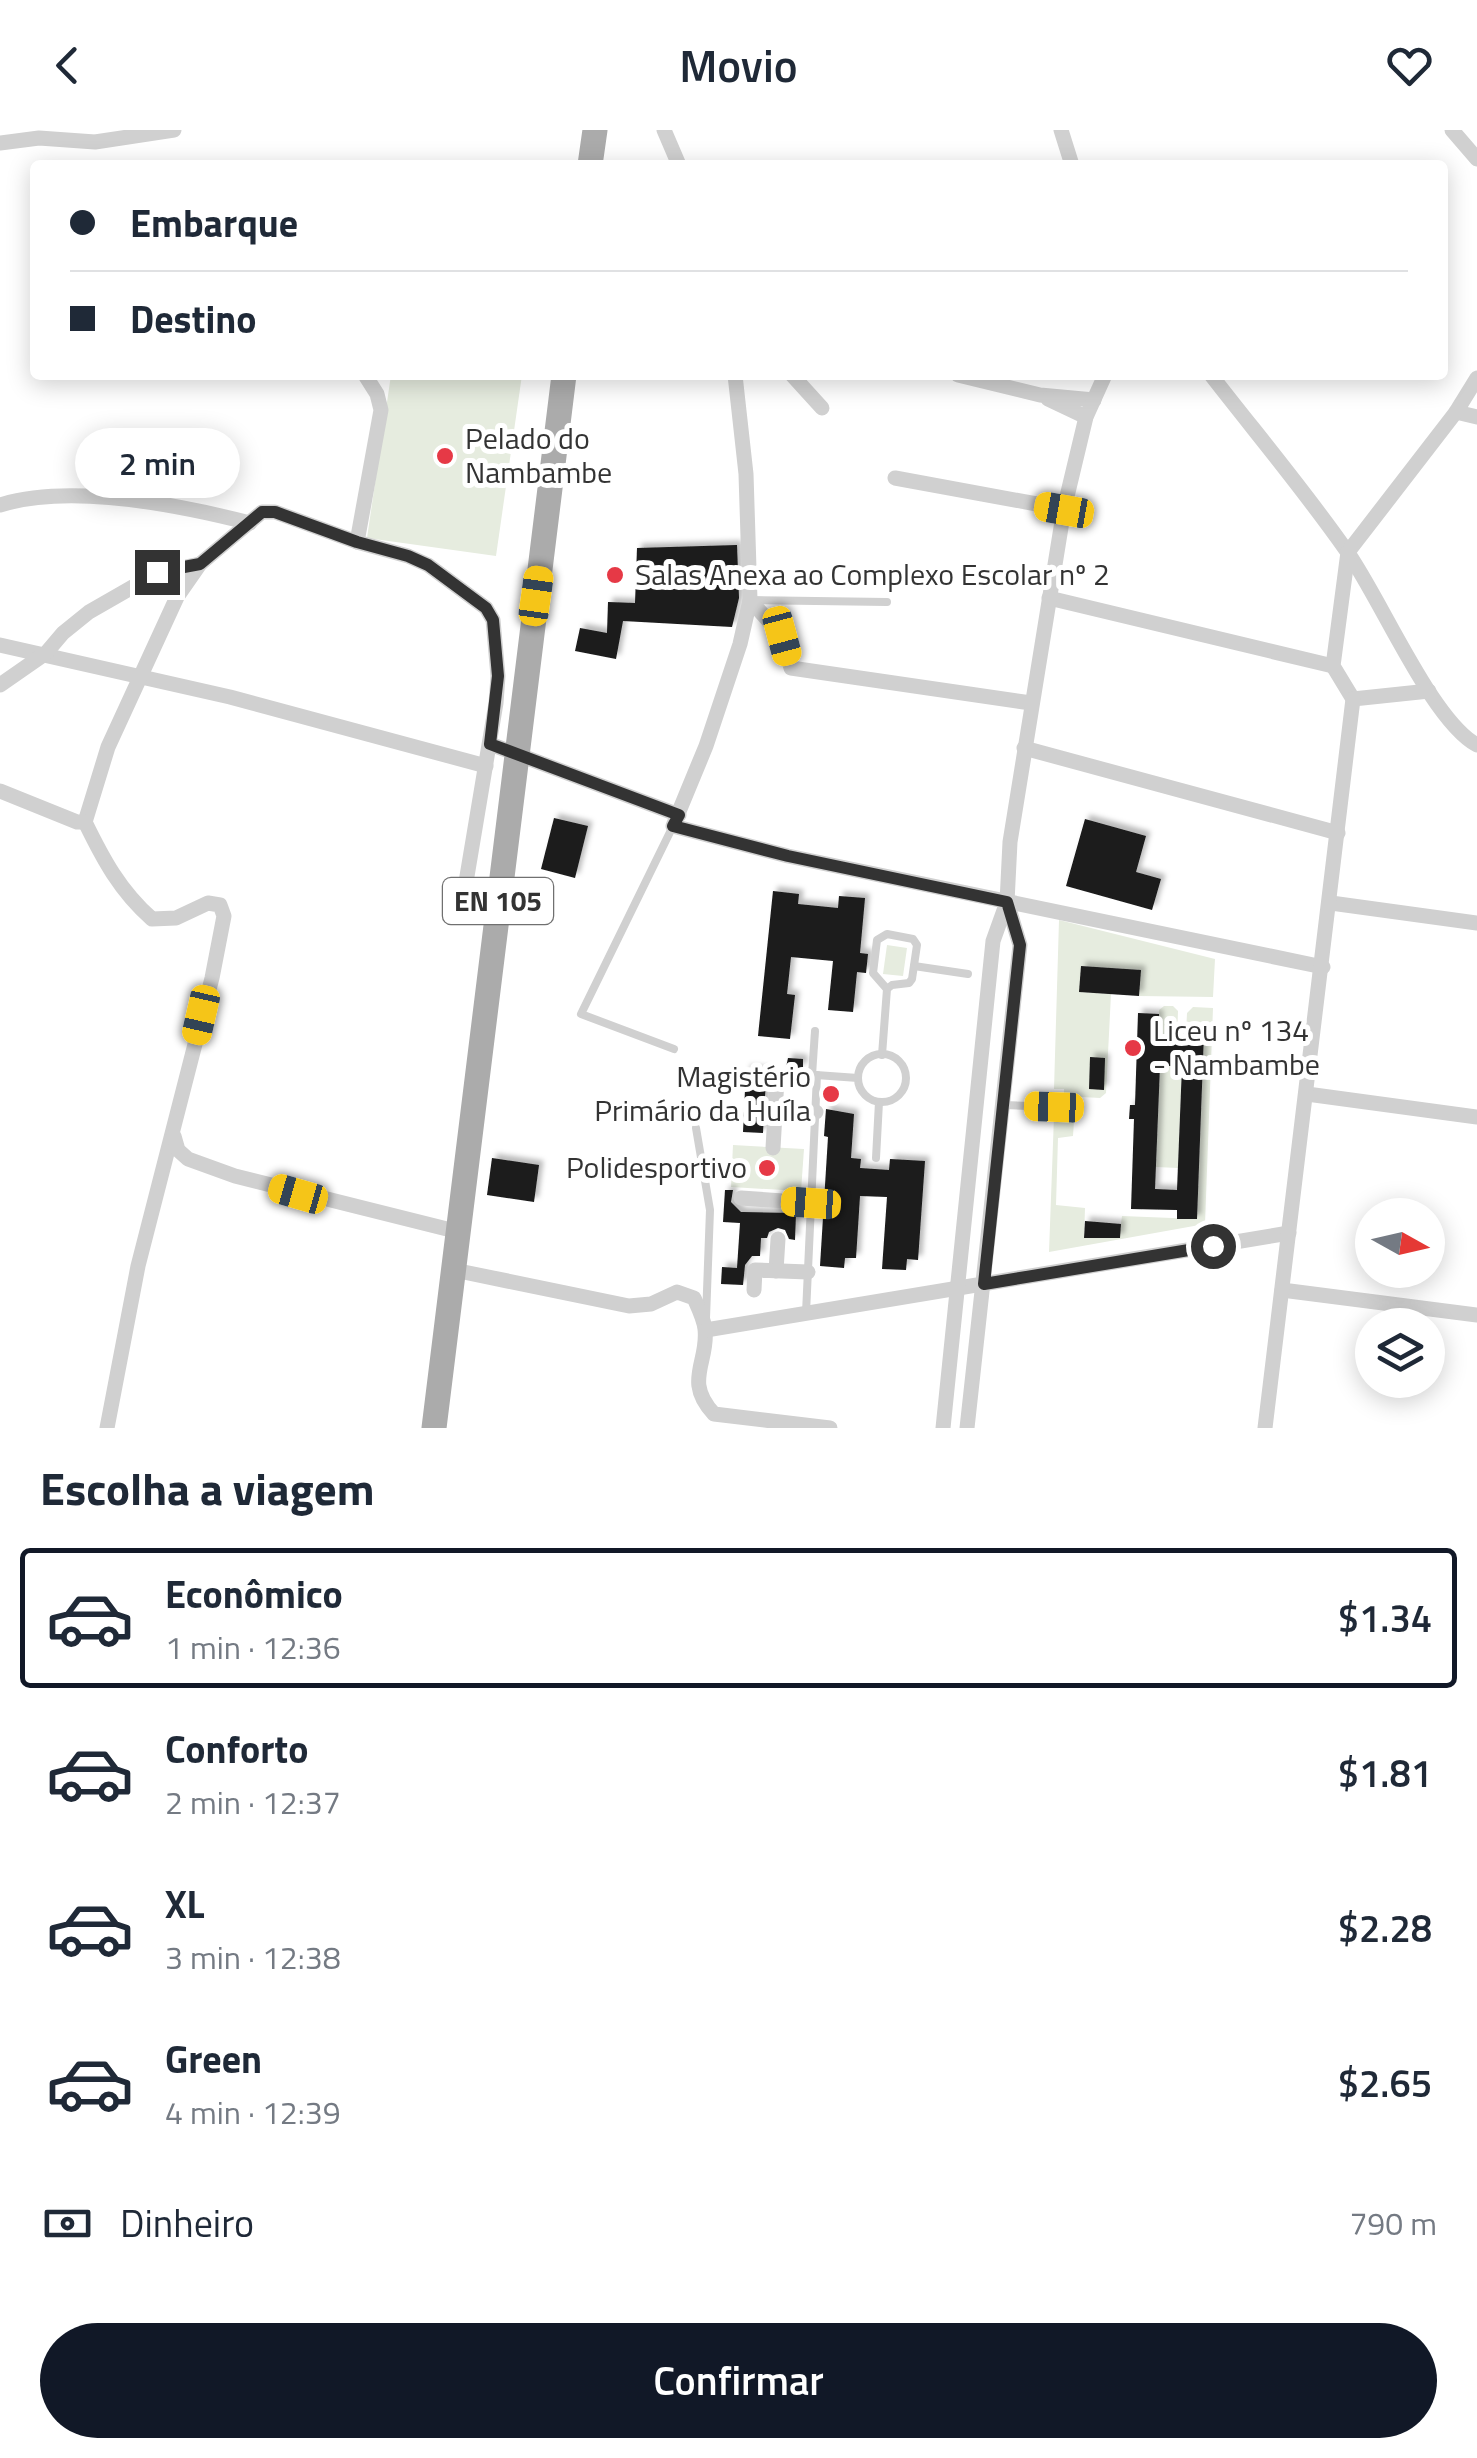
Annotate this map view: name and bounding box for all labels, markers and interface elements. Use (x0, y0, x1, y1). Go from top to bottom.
text: Movio (679, 31, 798, 99)
icon: back (40, 38, 95, 93)
icon: heart (1382, 38, 1437, 93)
text: Embarque (130, 194, 298, 252)
text: Destino (130, 290, 256, 348)
place label: Pelado do Nambambe (465, 415, 612, 495)
callout: 2 min (74, 427, 240, 497)
text: 2 min (119, 439, 196, 487)
marker: Pelado do Nambambe (434, 445, 456, 467)
car (1032, 490, 1096, 530)
route end (135, 550, 180, 595)
place label: Salas Anexa ao Complexo Escolar nº 2 (635, 551, 1110, 597)
car (517, 564, 555, 628)
marker: Salas Anexa ao Complexo Escolar nº 2 (604, 564, 626, 586)
car (760, 603, 804, 669)
road number: EN 105 (443, 878, 553, 924)
car (180, 982, 222, 1048)
place label: Liceu nº 134 - Nambambe (1153, 1007, 1320, 1087)
marker: Liceu nº 134 - Nambambe (1122, 1037, 1144, 1059)
place label: Magistério Primário da Huíla (594, 1053, 811, 1133)
marker: Magistério Primário da Huíla (820, 1083, 842, 1105)
car (1023, 1091, 1085, 1123)
place label: Polidesportivo (566, 1144, 747, 1190)
marker: Polidesportivo (756, 1157, 778, 1179)
car (265, 1171, 331, 1217)
car (780, 1186, 842, 1220)
north arrow (1355, 1198, 1445, 1288)
map controls (1355, 1198, 1445, 1398)
route start (1191, 1224, 1236, 1269)
button: layers (1355, 1308, 1445, 1398)
text: Escolha a viagem (40, 1454, 375, 1522)
text: Econômico (165, 1565, 343, 1623)
icon: car (45, 1573, 135, 1663)
text: $1.34 (1338, 1589, 1432, 1647)
text: 1 min · 12:36 (165, 1623, 341, 1671)
text: Conforto (165, 1720, 308, 1778)
icon: car (45, 1728, 135, 1818)
text: $1.81 (1338, 1744, 1432, 1802)
text: 2 min · 12:37 (165, 1778, 341, 1826)
text: XL (165, 1875, 205, 1933)
icon: car (45, 1883, 135, 1973)
text: $2.28 (1338, 1899, 1432, 1957)
text: 3 min · 12:38 (165, 1933, 341, 1981)
text: Green (165, 2030, 262, 2088)
icon: car (45, 2038, 135, 2128)
text: $2.65 (1338, 2054, 1432, 2112)
text: 4 min · 12:39 (165, 2088, 341, 2136)
text: Dinheiro (120, 2194, 254, 2252)
icon: cash (40, 2196, 95, 2251)
text: 790 m (1349, 2199, 1437, 2247)
button: Confirmar (40, 2323, 1437, 2438)

